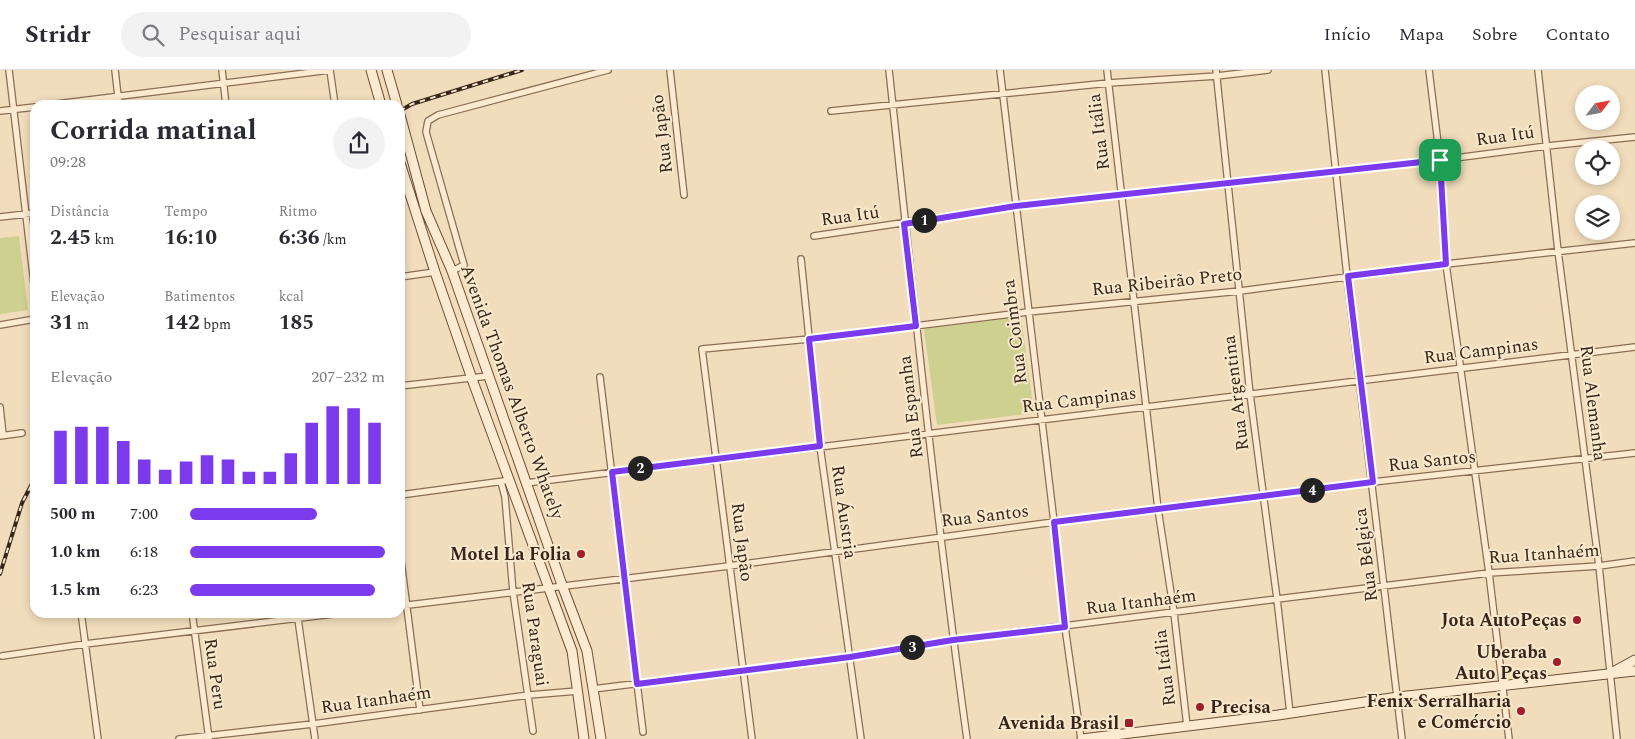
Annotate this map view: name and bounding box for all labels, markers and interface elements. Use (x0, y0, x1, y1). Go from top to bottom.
search box (121, 12, 471, 57)
text: Stridr (25, 17, 91, 53)
text: Pesquisar aqui (179, 20, 301, 49)
icon: search (139, 21, 167, 49)
text: Início (1324, 21, 1371, 48)
text: Mapa (1399, 21, 1444, 48)
text: Sobre (1472, 21, 1517, 48)
text: Contato (1545, 21, 1610, 48)
north arrow (1575, 85, 1620, 130)
map controls (1575, 85, 1620, 240)
street label: Rua Itália (1081, 92, 1117, 172)
street label: Rua Japão (644, 93, 680, 175)
text: Corrida matinal (50, 109, 257, 152)
button: share (333, 117, 385, 169)
street label: Rua Itú (1474, 119, 1536, 153)
pin (1419, 139, 1461, 181)
button: locate (1575, 140, 1620, 185)
icon: arrive (1426, 146, 1454, 174)
text: 09:28 (50, 150, 86, 174)
button: layers (1575, 195, 1620, 240)
street label: Rua Itú (819, 199, 881, 233)
text: Distância (50, 201, 109, 222)
text: Tempo (164, 201, 207, 222)
text: Ritmo (279, 201, 317, 222)
pin: 1 (912, 208, 936, 232)
text: 1 (921, 210, 928, 231)
text: 2.45 (50, 222, 91, 254)
text: 16:10 (164, 222, 217, 254)
text: 6:36 (279, 222, 320, 254)
text: km (91, 229, 114, 250)
text: /km (320, 229, 347, 250)
street label: Avenida Thomas Alberto Whately (453, 261, 571, 524)
street label: Rua Ribeirão Preto (1091, 261, 1243, 303)
street label: Rua Coimbra (995, 278, 1035, 386)
text: Elevação (50, 286, 105, 307)
text: Batimentos (164, 286, 235, 307)
text: kcal (279, 286, 304, 307)
text: 31 (50, 307, 74, 339)
text: 142 (164, 307, 200, 339)
text: 185 (279, 307, 314, 339)
text: m (74, 314, 89, 335)
text: bpm (200, 314, 231, 335)
street label: Rua Campinas (1422, 331, 1540, 371)
street label: Rua Argentina (1216, 334, 1256, 452)
street label: Rua Alemanha (1573, 344, 1614, 463)
street label: Rua Espanha (891, 354, 931, 460)
text: Elevação (50, 365, 113, 389)
text: 207–232 m (311, 365, 385, 389)
street label: Rua Campinas (1020, 380, 1138, 420)
street label: Rua Santos (1387, 443, 1477, 479)
pin: 2 (628, 456, 652, 480)
text: 2 (637, 458, 644, 479)
street label: Rua Áustria (824, 463, 864, 561)
pin: 4 (1300, 478, 1324, 502)
text: 4 (1309, 480, 1316, 501)
street label: Rua Santos (939, 497, 1031, 535)
street label: Rua Japão (724, 501, 760, 583)
text: 500 m (50, 502, 95, 526)
text: 7:00 (130, 502, 158, 526)
street label: Rua Bélgica (1347, 506, 1385, 603)
street label: Rua Itanhaém (1488, 537, 1600, 571)
text: 1.0 km (50, 540, 100, 564)
text: 6:18 (130, 540, 158, 564)
place label: Motel La Folia (450, 541, 572, 568)
marker: Motel La Folia (575, 548, 587, 560)
text: 1.5 km (50, 578, 100, 602)
text: 6:23 (130, 578, 158, 602)
street label: Rua Paraguai (514, 580, 556, 688)
street label: Rua Itanhaém (1084, 582, 1198, 622)
place label: Jota AutoPeças (1441, 607, 1567, 634)
marker: Jota AutoPeças (1571, 614, 1583, 626)
street label: Rua Itália (1147, 628, 1183, 708)
pin: 3 (900, 634, 924, 660)
street label: Rua Peru (197, 636, 233, 712)
text: 3 (909, 637, 916, 658)
place label: Uberaba Auto Peças (1455, 639, 1548, 687)
marker: Uberaba Auto Peças (1551, 656, 1563, 668)
street label: Rua Itanhaém (319, 679, 433, 721)
place label: Fenix Serralharia e Comércio (1366, 688, 1512, 736)
place label: Precisa (1210, 694, 1272, 721)
marker: Precisa (1194, 701, 1206, 713)
marker: Fenix Serralharia e Comércio (1515, 705, 1527, 717)
place label: Avenida Brasil (998, 710, 1119, 737)
marker: Avenida Brasil (1123, 717, 1135, 729)

